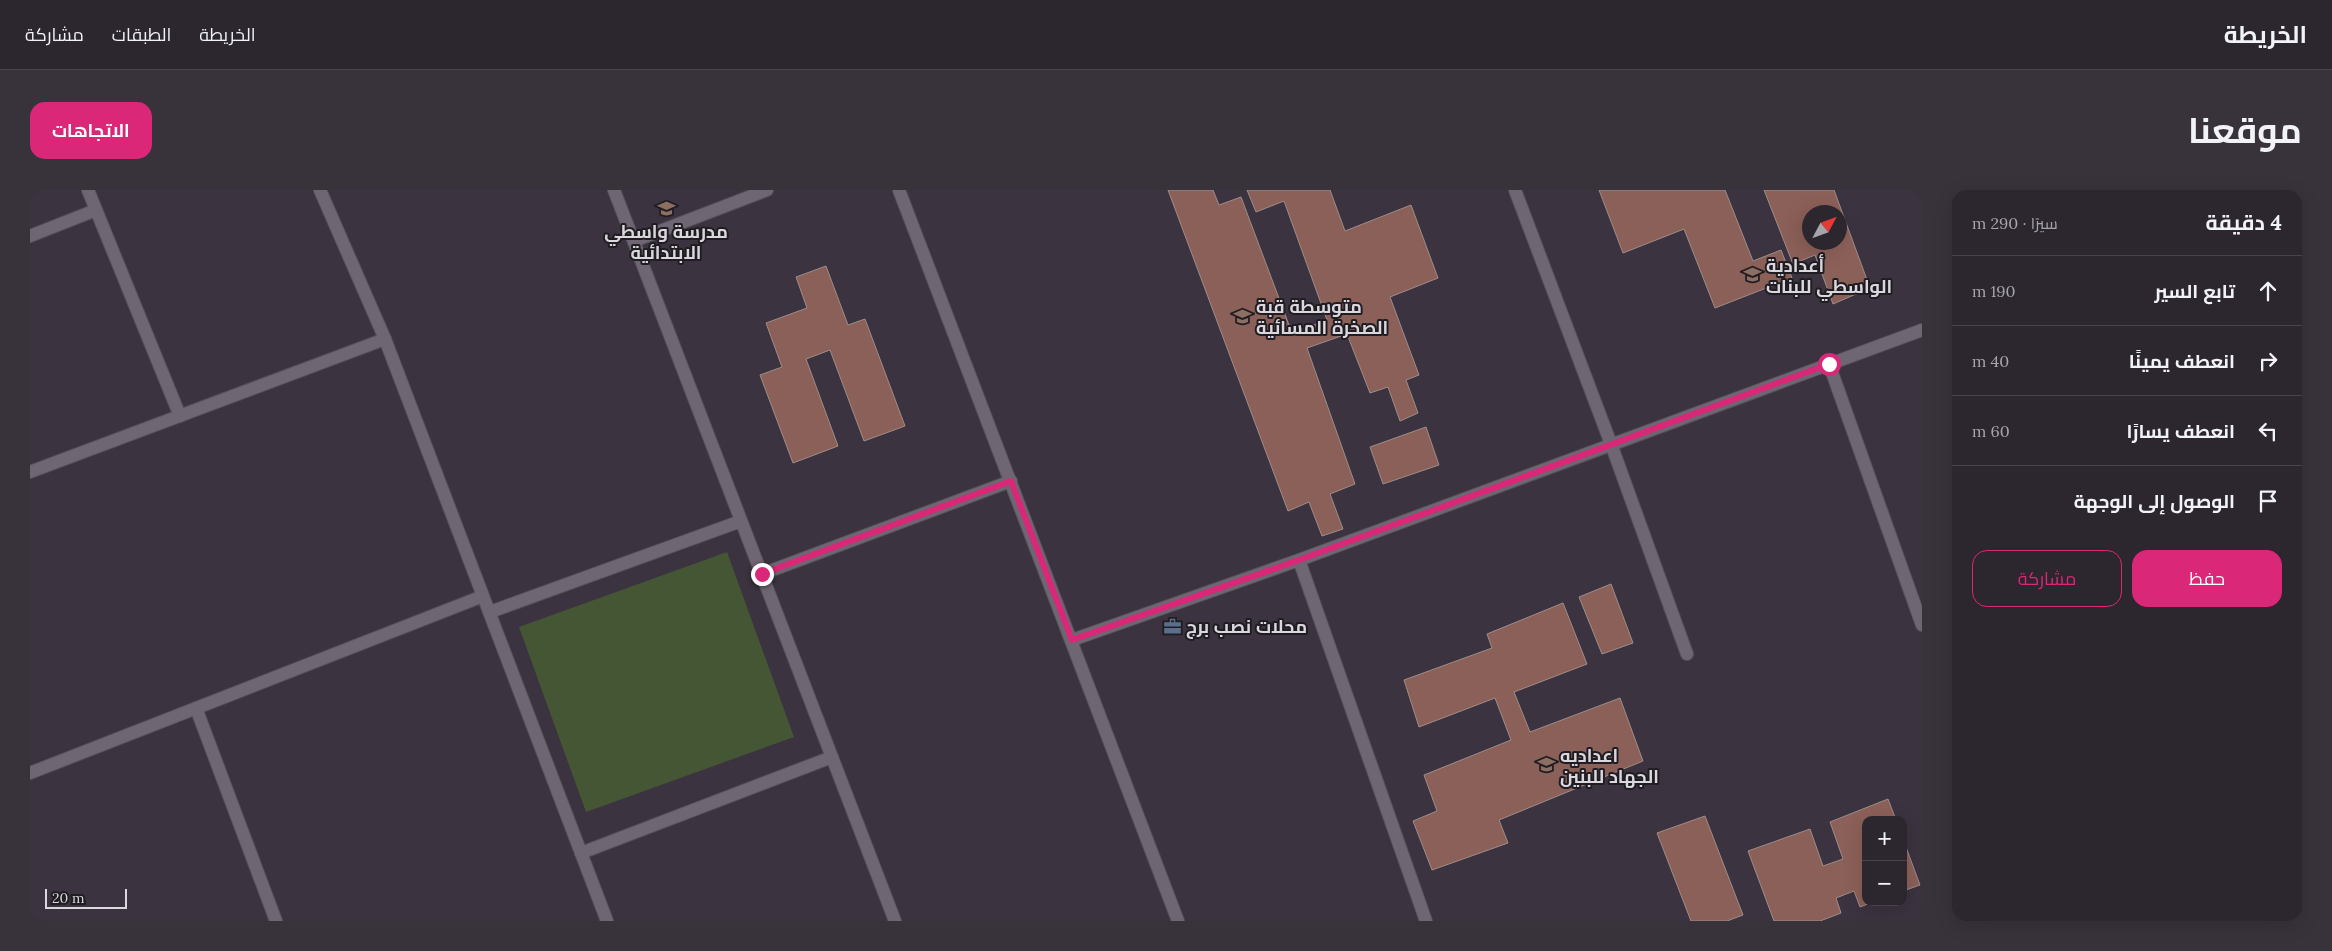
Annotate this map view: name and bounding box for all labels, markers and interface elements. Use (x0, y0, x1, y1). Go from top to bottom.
text: الخريطة (2224, 19, 2307, 50)
text: مشاركة (25, 23, 84, 46)
text: الطبقات (112, 23, 171, 46)
text: الخريطة (199, 23, 256, 46)
button: الاتجاهات (30, 102, 152, 159)
text: موقعنا (2188, 108, 2302, 153)
school or university icon: مدرسة واسطي الابتدائية (656, 198, 676, 218)
north arrow (1802, 205, 1847, 250)
text: 4 دقيقة (2206, 209, 2282, 236)
text: سيرًا · 290 m (1972, 213, 2058, 233)
place label: مدرسة واسطي الابتدائية (604, 220, 728, 264)
place label: أعدادية الواسطي للبنات (1766, 253, 1892, 302)
school or university icon: أعدادية الواسطي للبنات (1742, 265, 1762, 285)
icon: ahead (2254, 277, 2282, 305)
text: تابع السير (2154, 279, 2235, 303)
text: 190 m (1972, 281, 2016, 301)
place label: متوسطة قبة الصخرة المسائية (1256, 295, 1388, 339)
school or university icon: متوسطة قبة الصخرة المسائية (1232, 306, 1252, 326)
icon: right (2254, 347, 2282, 375)
text: انعطف يمينًا (2129, 349, 2235, 373)
text: 40 m (1972, 351, 2009, 371)
route start (1818, 353, 1841, 376)
icon: left (2254, 417, 2282, 445)
text: انعطف يسارًا (2126, 419, 2235, 443)
text: 60 m (1972, 421, 2010, 441)
icon: arrive (2254, 487, 2282, 515)
text: الوصول إلى الوجهة (2074, 489, 2235, 513)
button: مشاركة (1972, 550, 2122, 607)
button: حفظ (2132, 550, 2282, 607)
route end (751, 563, 774, 586)
place label: محلات نصب برج (1186, 615, 1307, 639)
office icon: محلات نصب برج (1162, 616, 1182, 636)
place label: اعداديه الجهاد للبنين (1560, 744, 1659, 788)
school or university icon: اعداديه الجهاد للبنين (1536, 755, 1556, 775)
map controls (1862, 816, 1907, 906)
button: + (1862, 816, 1907, 861)
button: − (1862, 861, 1907, 906)
scale bar (45, 886, 128, 909)
text: 20 m (52, 889, 84, 907)

